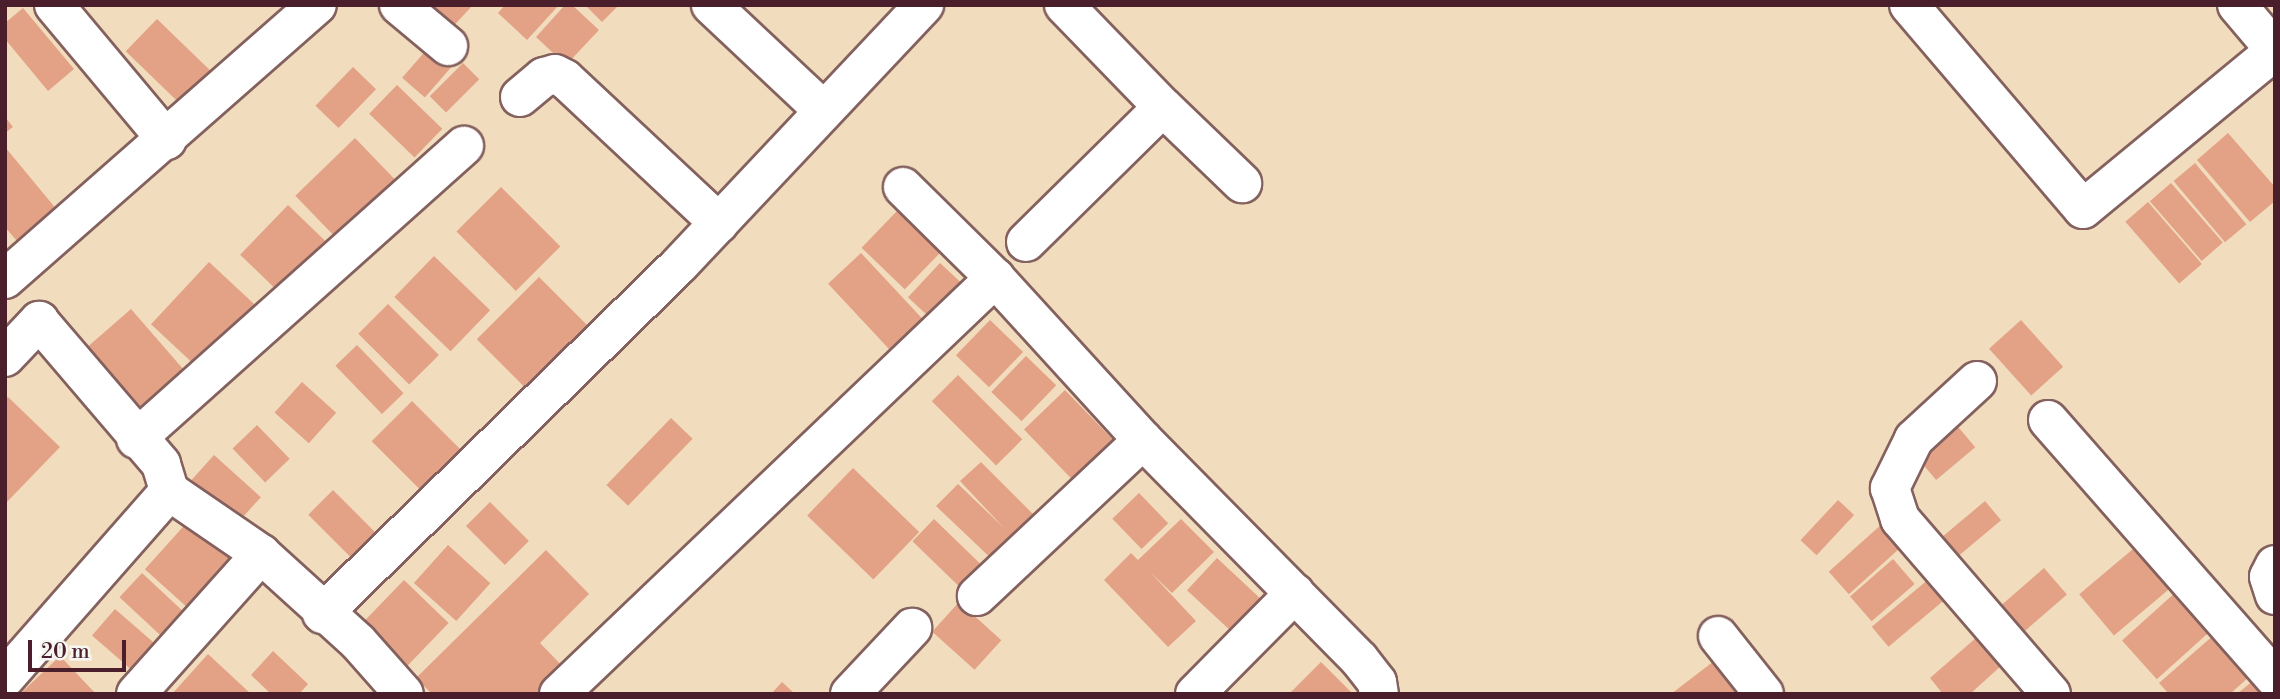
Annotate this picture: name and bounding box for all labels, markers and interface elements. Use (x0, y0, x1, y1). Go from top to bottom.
scale bar (32, 626, 130, 670)
text: 20 m (41, 639, 90, 665)

